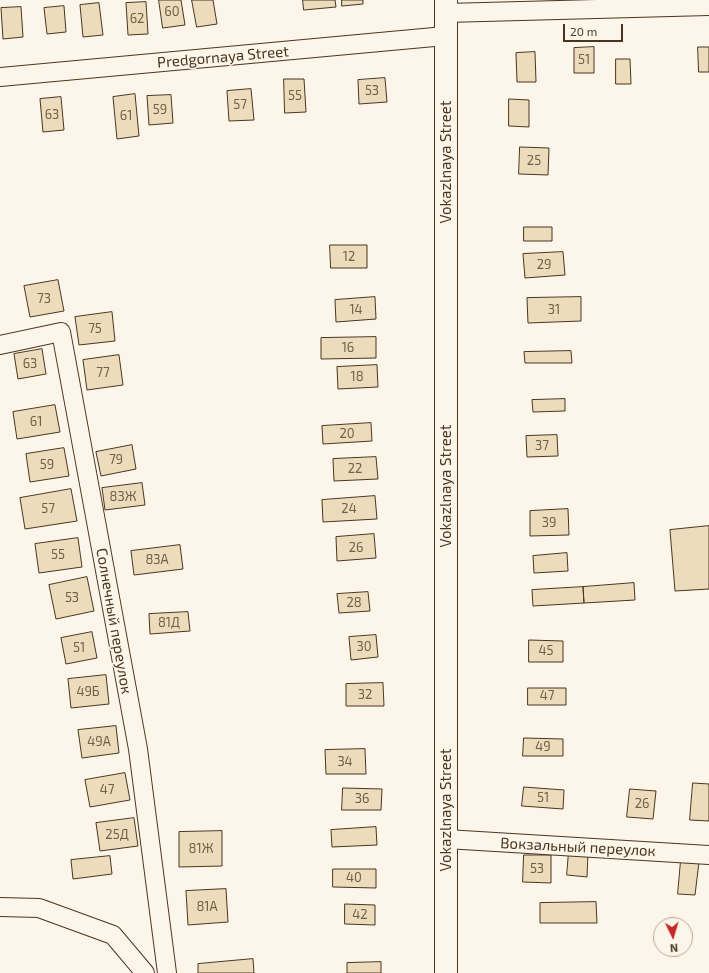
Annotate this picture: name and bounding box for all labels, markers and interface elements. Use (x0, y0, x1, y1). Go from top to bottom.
house number: 60 (164, 4, 180, 20)
house number: 62 (130, 11, 144, 27)
scale bar (565, 16, 625, 42)
text: 20 m (570, 24, 597, 38)
street label: Predgornaya Street (156, 42, 290, 72)
house number: 51 (578, 52, 590, 68)
house number: 53 (365, 83, 379, 99)
house number: 55 (288, 88, 302, 104)
house number: 57 (233, 97, 247, 113)
street label: Vokazlnaya Street (437, 100, 455, 224)
house number: 59 (153, 102, 167, 118)
house number: 63 (45, 107, 59, 123)
house number: 61 (120, 108, 132, 124)
house number: 25 (527, 153, 541, 169)
house number: 12 (343, 249, 355, 265)
house number: 29 (537, 257, 551, 273)
house number: 73 (37, 291, 51, 307)
house number: 14 (349, 302, 363, 318)
house number: 31 (548, 302, 560, 318)
house number: 75 (88, 321, 102, 337)
house number: 16 (342, 340, 354, 356)
house number: 63 (23, 356, 37, 372)
house number: 77 (96, 365, 110, 381)
house number: 18 (350, 369, 364, 385)
house number: 61 (30, 414, 42, 430)
street label: Vokazlnaya Street (437, 424, 455, 548)
house number: 20 (339, 426, 355, 442)
house number: 37 (535, 438, 549, 454)
house number: 79 (109, 452, 123, 468)
house number: 59 (40, 457, 54, 473)
house number: 22 (348, 461, 362, 477)
house number: 83Ж (110, 489, 136, 505)
house number: 57 (41, 501, 55, 517)
house number: 24 (341, 501, 357, 517)
house number: 39 (542, 515, 556, 531)
house number: 26 (349, 540, 363, 556)
house number: 55 (51, 547, 65, 563)
street label: Солнечный переулок (92, 547, 136, 695)
house number: 83А (145, 552, 169, 568)
house number: 53 (65, 590, 79, 606)
house number: 28 (346, 595, 362, 611)
house number: 81Д (158, 615, 180, 631)
house number: 30 (356, 639, 372, 655)
house number: 51 (73, 640, 85, 656)
house number: 45 (539, 643, 553, 659)
house number: 49Б (76, 684, 100, 700)
house number: 32 (358, 687, 372, 703)
house number: 47 (540, 688, 554, 704)
house number: 49А (87, 734, 111, 750)
house number: 49 (535, 739, 551, 755)
street label: Vokazlnaya Street (437, 748, 455, 872)
house number: 34 (337, 754, 353, 770)
house number: 47 (100, 782, 114, 798)
house number: 51 (537, 790, 549, 806)
house number: 36 (355, 791, 369, 807)
house number: 26 (635, 796, 649, 812)
house number: 25Д (105, 827, 129, 843)
street label: Вокзальный переулок (500, 834, 656, 860)
house number: 81Ж (189, 841, 213, 857)
house number: 53 (530, 861, 544, 877)
house number: 40 (346, 870, 362, 886)
house number: 81А (196, 899, 218, 915)
house number: 42 (352, 907, 368, 923)
north arrow (653, 917, 693, 957)
text: N (669, 942, 679, 955)

